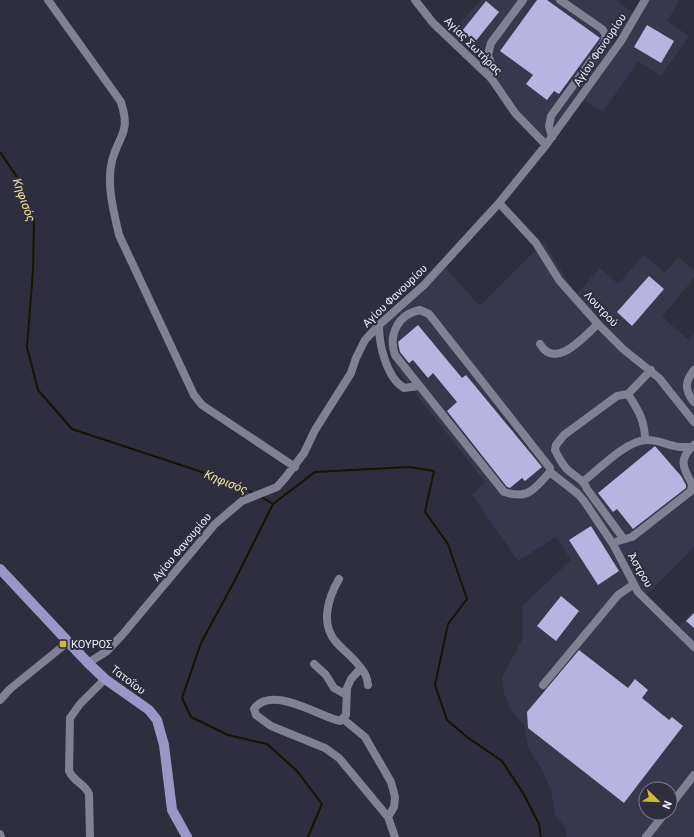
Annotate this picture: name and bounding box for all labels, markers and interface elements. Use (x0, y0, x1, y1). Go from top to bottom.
street label: Αγίου Φανουρίου (571, 11, 629, 89)
street label: Αγίας Σωτήρας (441, 14, 505, 78)
water label: Κηφισός (10, 176, 38, 224)
street label: Αγίου Φανουρίου (360, 262, 430, 330)
street label: Λουτρού (581, 289, 621, 329)
water label: Κηφισός (202, 467, 250, 497)
street label: Αγίου Φανουρίου (150, 510, 214, 584)
street label: Άστρου (625, 550, 655, 590)
place label: ΚΟΥΡΟΣ (71, 638, 112, 651)
marker: ΚΟΥΡΟΣ (58, 639, 68, 649)
street label: Τατοΐου (108, 663, 148, 697)
north arrow (638, 781, 678, 821)
text: N (659, 799, 674, 811)

